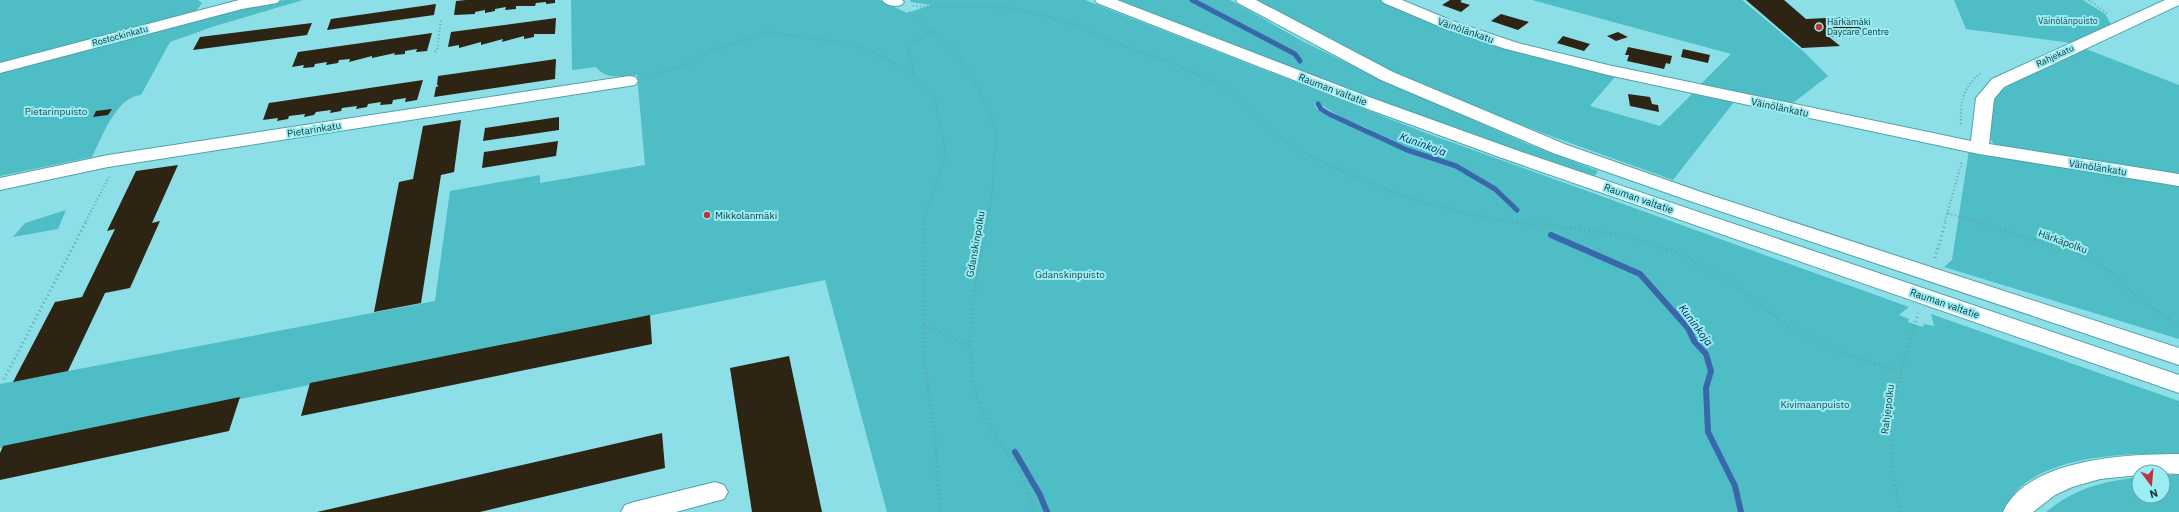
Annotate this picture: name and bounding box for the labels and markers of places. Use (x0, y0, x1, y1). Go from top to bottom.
place label: Härkämäki Daycare Centre (1827, 16, 1889, 37)
marker: Härkämäki Daycare Centre (1814, 22, 1824, 32)
place label: Mikkolanmäki (715, 209, 777, 222)
marker: Mikkolanmäki (702, 210, 712, 220)

